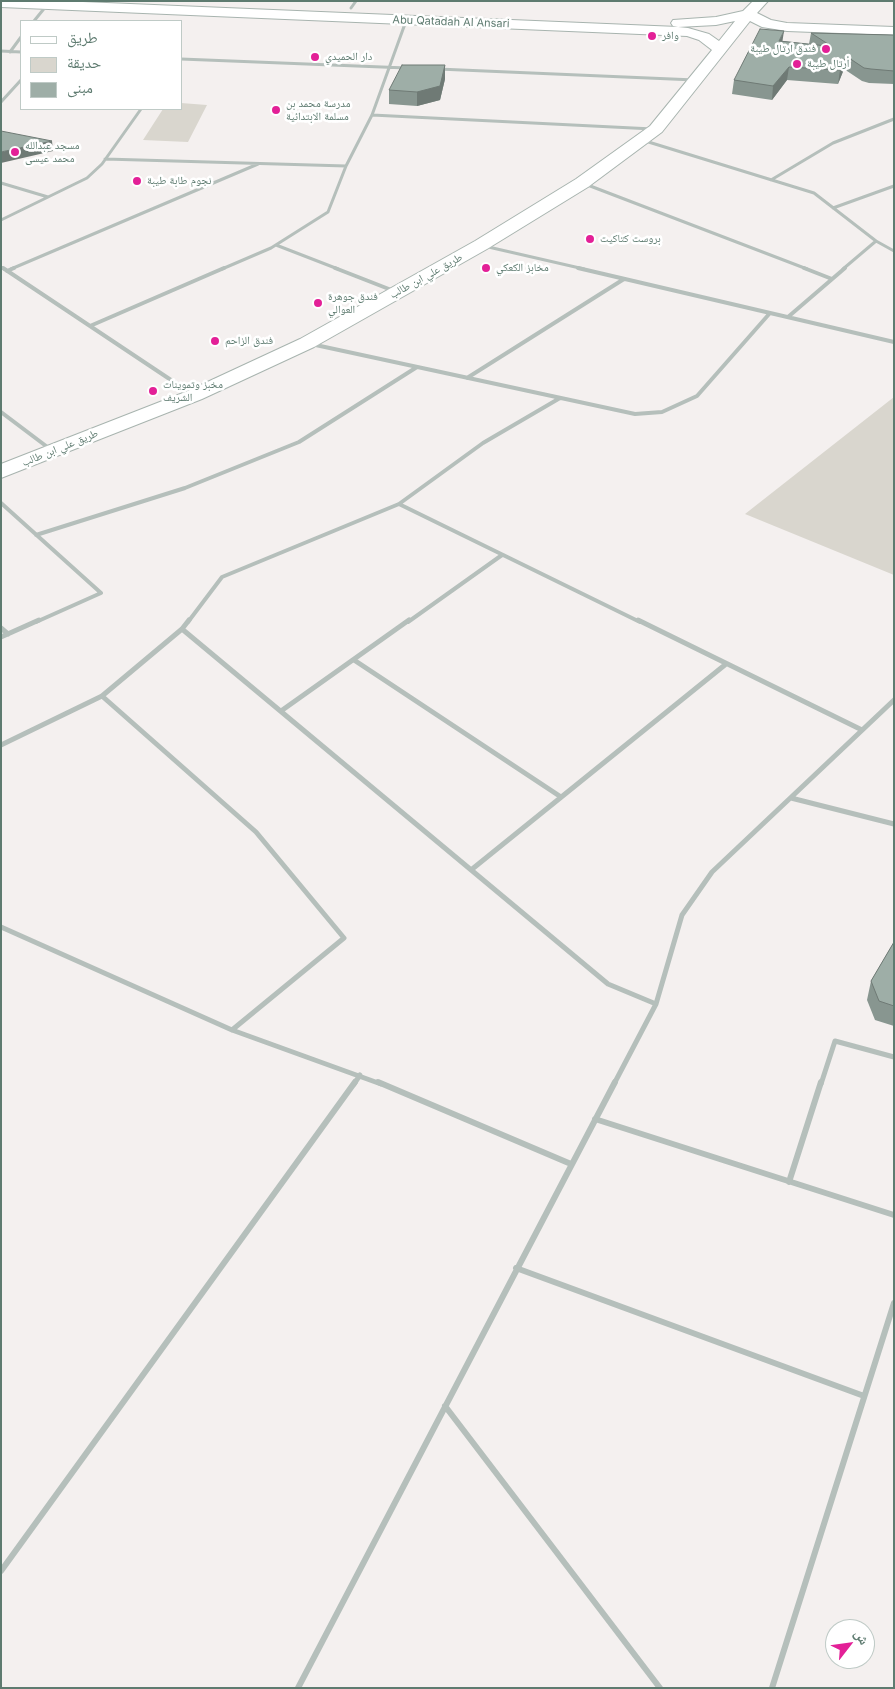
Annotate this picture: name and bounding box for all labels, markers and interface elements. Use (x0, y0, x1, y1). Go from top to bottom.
street label: Abu Qatadah Al Ansari (392, 13, 510, 31)
legend (20, 20, 182, 110)
text: طريق (67, 28, 98, 47)
place label: وافر (662, 29, 679, 43)
marker: وافر (646, 30, 658, 42)
place label: فندق ارتال طيبة (750, 42, 816, 56)
marker: فندق ارتال طيبة (820, 43, 832, 55)
place label: دار الحميدي (325, 50, 372, 64)
marker: دار الحميدي (309, 51, 321, 63)
text: حديقة (67, 53, 101, 72)
place label: أرتال طيبة (807, 57, 849, 71)
marker: أرتال طيبة (791, 58, 803, 70)
text: مبنى (67, 78, 93, 97)
place label: مدرسة محمد بن مسلمة الابتدائية (286, 97, 350, 123)
marker: مدرسة محمد بن مسلمة الابتدائية (270, 104, 282, 116)
place label: مسجد عبدالله محمد عيسى (25, 139, 80, 165)
marker: مسجد عبدالله محمد عيسى (9, 146, 21, 158)
place label: نجوم طابة طيبة (147, 174, 212, 188)
marker: نجوم طابة طيبة (131, 175, 143, 187)
place label: بروست كتاكيت (600, 232, 661, 246)
marker: بروست كتاكيت (584, 233, 596, 245)
street label: طريق علي ابن طالب (387, 251, 465, 301)
place label: مخابز الكعكي (496, 261, 549, 275)
marker: مخابز الكعكي (480, 262, 492, 274)
place label: فندق جوهرة العوالي (328, 290, 378, 316)
marker: فندق جوهرة العوالي (312, 297, 324, 309)
place label: فندق الزاحم (225, 334, 273, 348)
marker: فندق الزاحم (209, 335, 221, 347)
place label: مخبز وتموينات الشريف (163, 378, 223, 404)
marker: مخبز وتموينات الشريف (147, 385, 159, 397)
street label: طريق علي ابن طالب (20, 427, 100, 469)
north arrow (825, 1619, 875, 1669)
text: ش (851, 1626, 874, 1647)

